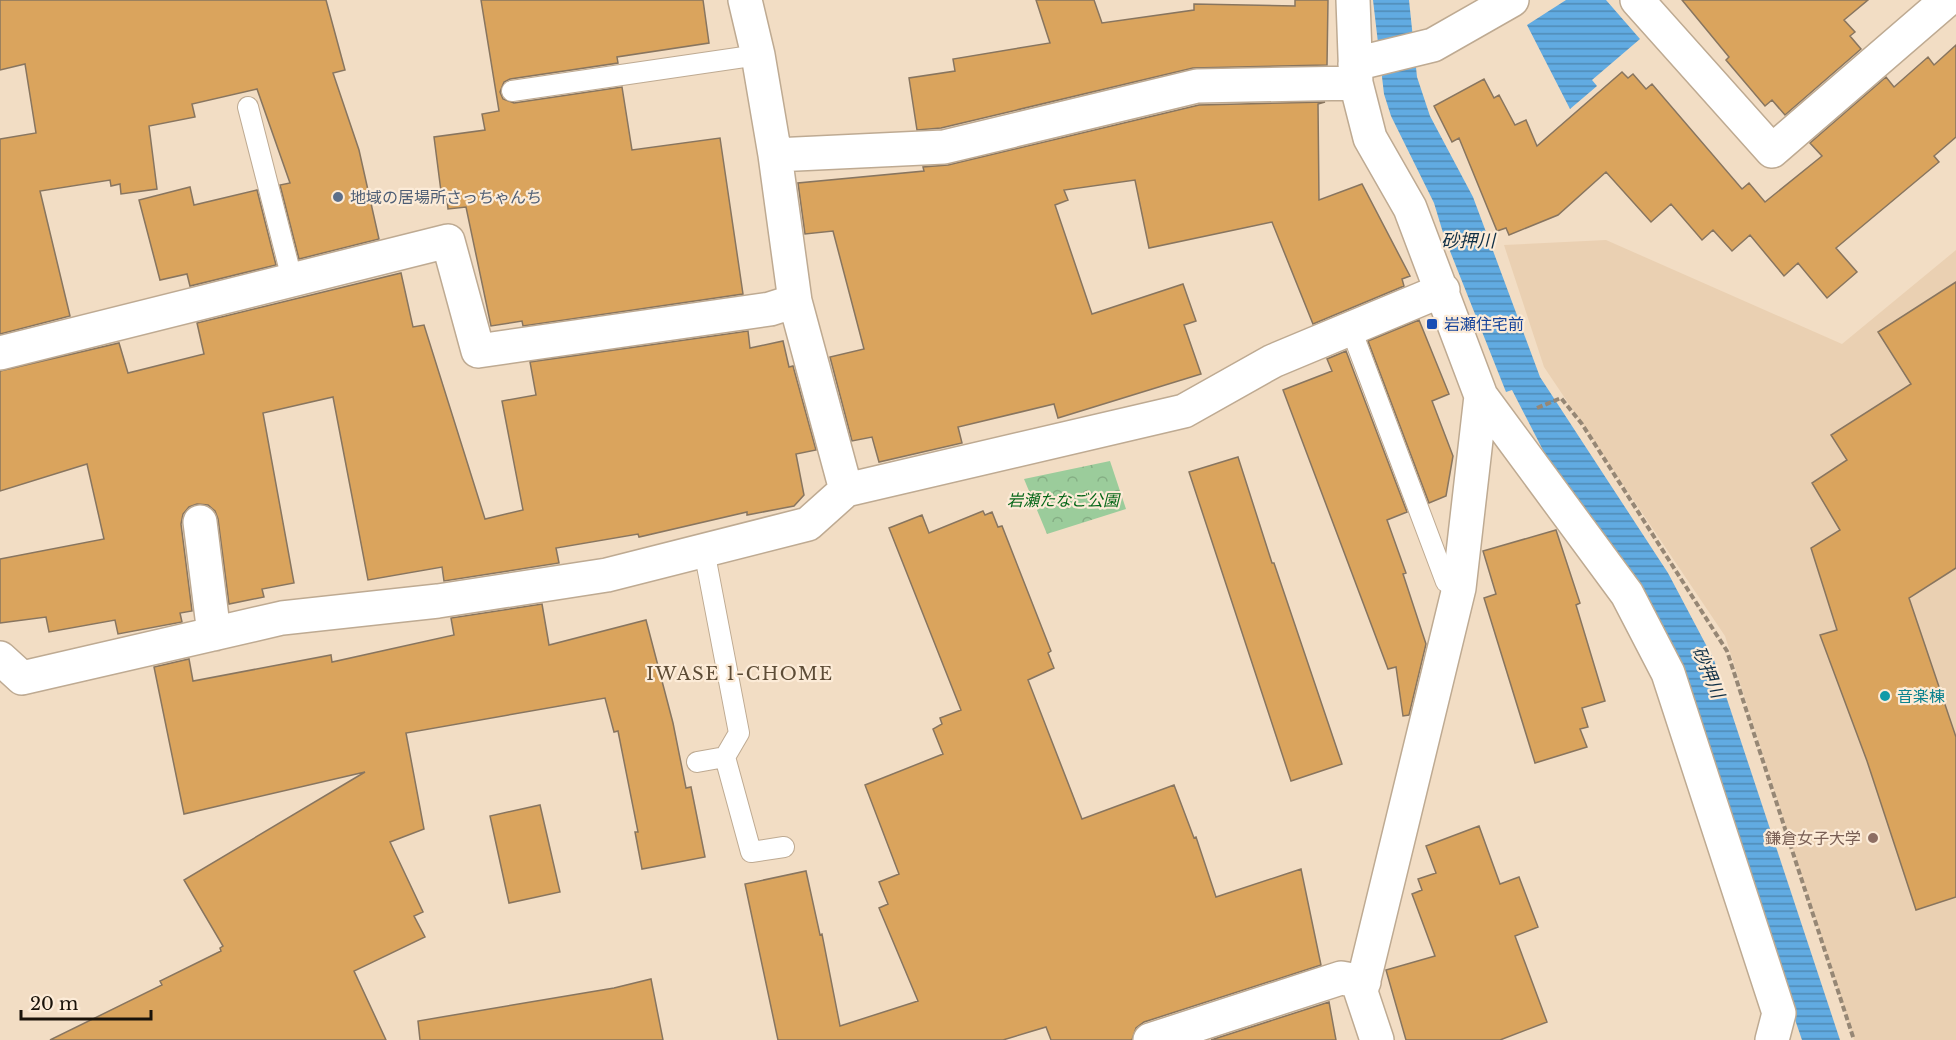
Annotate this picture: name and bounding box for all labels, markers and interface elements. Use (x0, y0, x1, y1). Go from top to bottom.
place label: 地域の居場所さっちゃんち (350, 187, 542, 207)
marker: 地域の居場所さっちゃんち (331, 190, 345, 204)
water label: 砂押川 (1441, 230, 1497, 252)
place label: 岩瀬住宅前 (1444, 314, 1524, 334)
marker: 岩瀬住宅前 (1425, 317, 1439, 331)
park label: 岩瀬たなご公園 (1007, 490, 1121, 510)
water label: 砂押川 (1687, 643, 1729, 703)
district label: IWASE 1-CHOME (646, 663, 834, 685)
place label: 音楽棟 (1897, 686, 1945, 706)
marker: 音楽棟 (1878, 689, 1892, 703)
place label: 鎌倉女子大学 (1765, 828, 1861, 848)
marker: 鎌倉女子大学 (1866, 831, 1880, 845)
scale bar (21, 983, 152, 1021)
text: 20 m (30, 993, 78, 1015)

